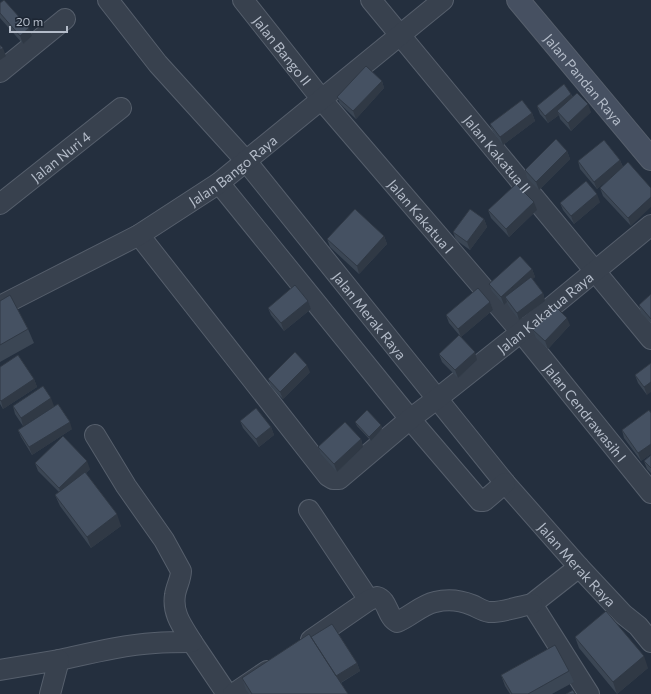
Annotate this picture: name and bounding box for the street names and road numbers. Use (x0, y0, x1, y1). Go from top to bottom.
street label: Jalan Bango II (250, 12, 315, 88)
street label: Jalan Pandan Raya (541, 30, 627, 128)
street label: Jalan Kakatua II (461, 111, 535, 196)
street label: Jalan Nuri 4 (27, 127, 94, 185)
street label: Jalan Bango Raya (185, 131, 280, 209)
street label: Jalan Kakatua I (385, 175, 458, 256)
street label: Jalan Merak Raya (330, 268, 410, 362)
street label: Jalan Kakatua Raya (493, 268, 596, 357)
street label: Jalan Cendrawasih I (541, 359, 631, 465)
street label: Jalan Merak Raya (535, 518, 620, 610)

